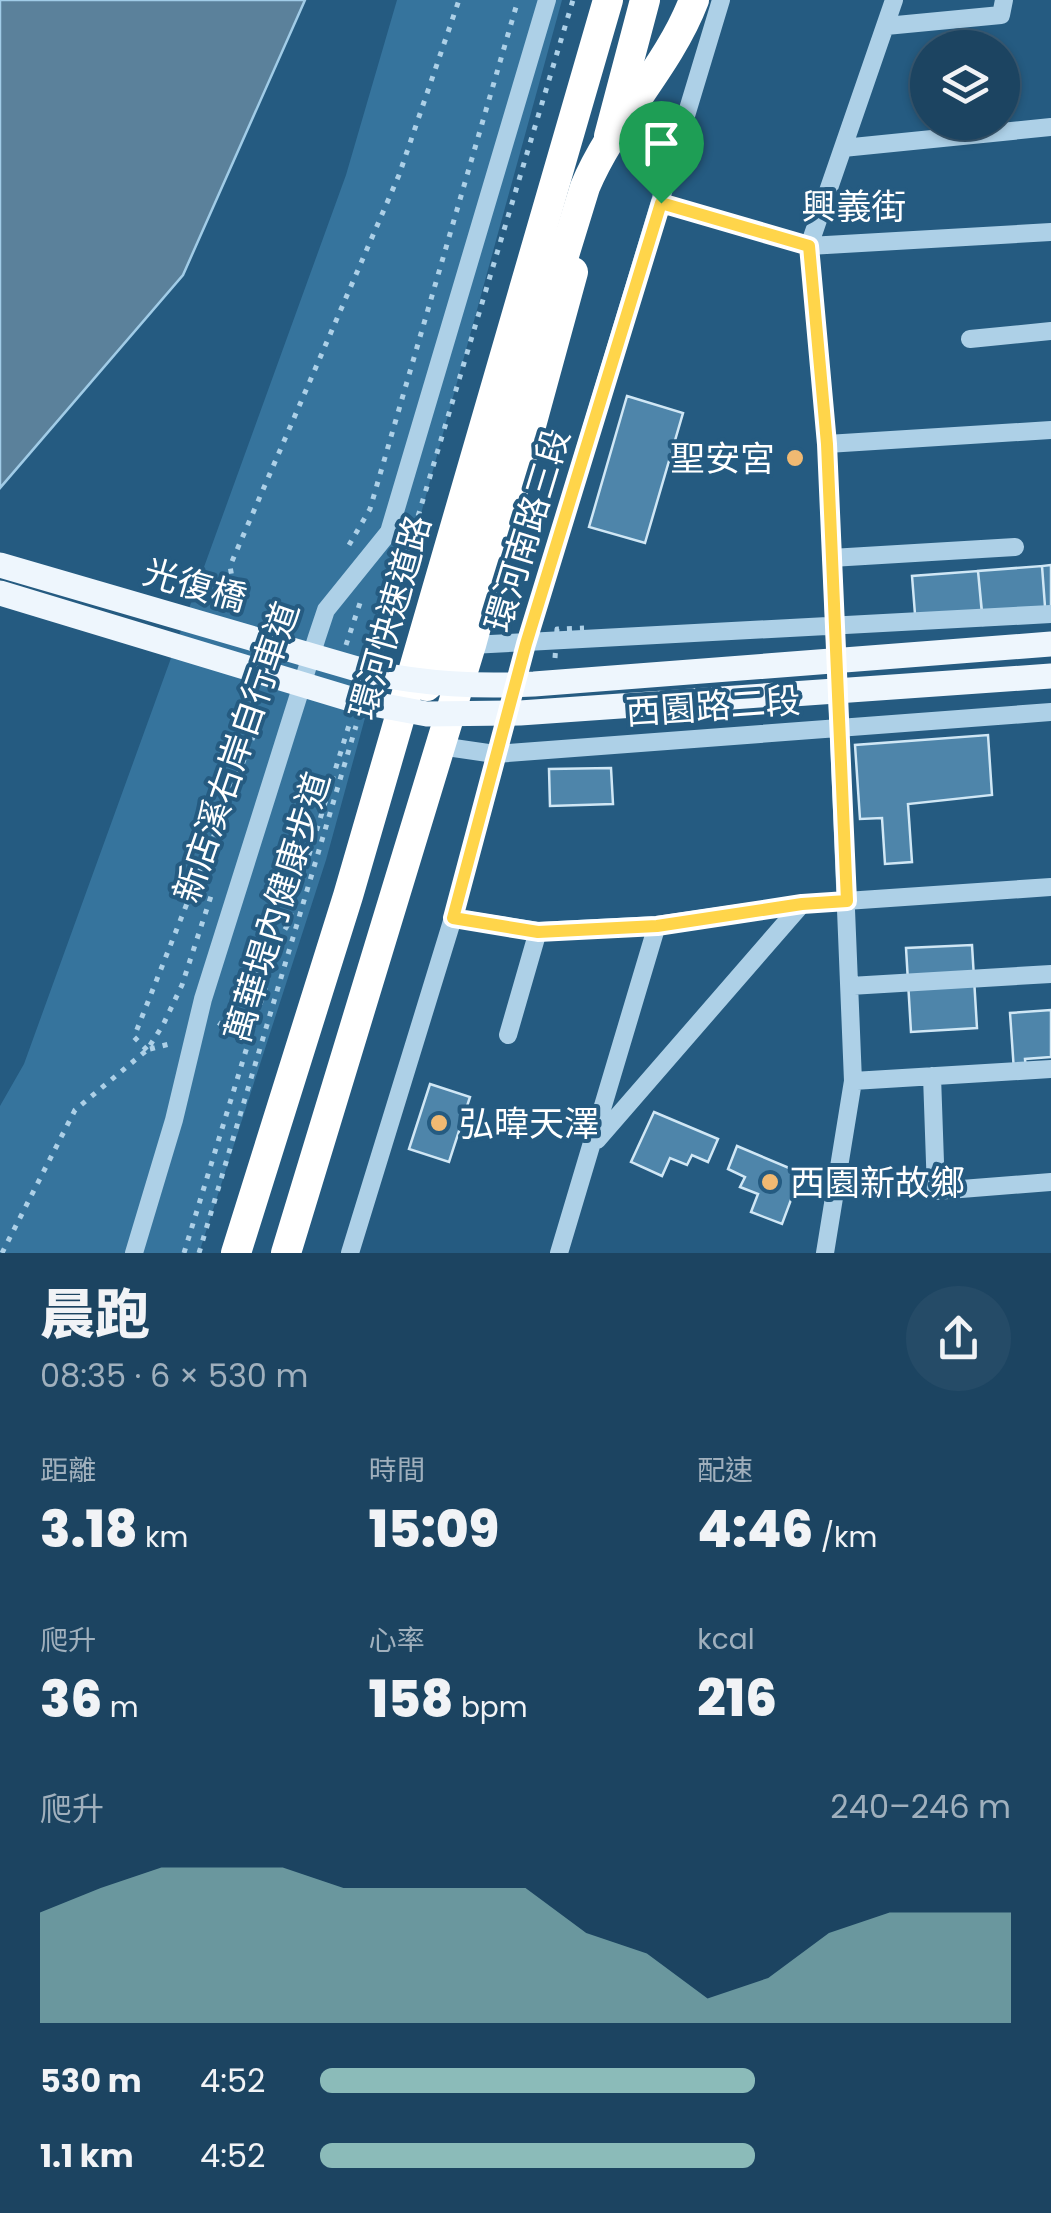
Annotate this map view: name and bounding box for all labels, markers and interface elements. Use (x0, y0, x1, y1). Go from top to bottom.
map controls (910, 30, 1020, 140)
button: layers (910, 30, 1020, 140)
pin (619, 101, 704, 204)
icon: arrive (634, 116, 689, 171)
street label: 興義街 (801, 182, 907, 231)
street label: 環河南路三段 (473, 422, 581, 638)
place label: 聖安宮 (670, 434, 775, 483)
marker: 聖安宮 (784, 447, 806, 469)
street label: 環河快速道路 (338, 509, 442, 725)
street label: 光復橋 (138, 547, 252, 623)
street label: 新店溪右岸自行車道 (162, 595, 310, 909)
street label: 西園路二段 (624, 675, 802, 737)
street label: 萬華堤內健康步道 (213, 766, 341, 1048)
place label: 弘暐天澤 (459, 1099, 599, 1148)
marker: 弘暐天澤 (428, 1112, 450, 1134)
place label: 西園新故鄉 (790, 1158, 965, 1207)
marker: 西園新故鄉 (759, 1171, 781, 1193)
text: 晨跑 (40, 1276, 150, 1353)
button: share (906, 1286, 1011, 1391)
text: 08:35 · 6 × 530 m (40, 1353, 308, 1398)
text: 距離 (40, 1451, 96, 1490)
text: 時間 (369, 1451, 425, 1490)
text: 配速 (697, 1451, 753, 1490)
text: 3.18 (40, 1494, 138, 1565)
text: 15:09 (369, 1494, 499, 1565)
text: 4:46 (697, 1494, 813, 1565)
text: km (138, 1518, 188, 1557)
text: /km (813, 1518, 877, 1557)
text: kcal (697, 1620, 755, 1659)
text: 爬升 (40, 1621, 96, 1660)
text: 心率 (369, 1621, 425, 1660)
text: 216 (697, 1663, 777, 1734)
text: 36 (40, 1664, 102, 1735)
text: 158 (369, 1664, 453, 1735)
text: m (102, 1688, 139, 1727)
text: bpm (453, 1688, 528, 1727)
text: 240–246 m (830, 1784, 1011, 1829)
text: 爬升 (40, 1786, 104, 1831)
text: 530 m (40, 2058, 142, 2103)
text: 4:52 (200, 2058, 265, 2103)
text: 1.1 km (40, 2133, 134, 2178)
text: 4:52 (200, 2133, 265, 2178)

